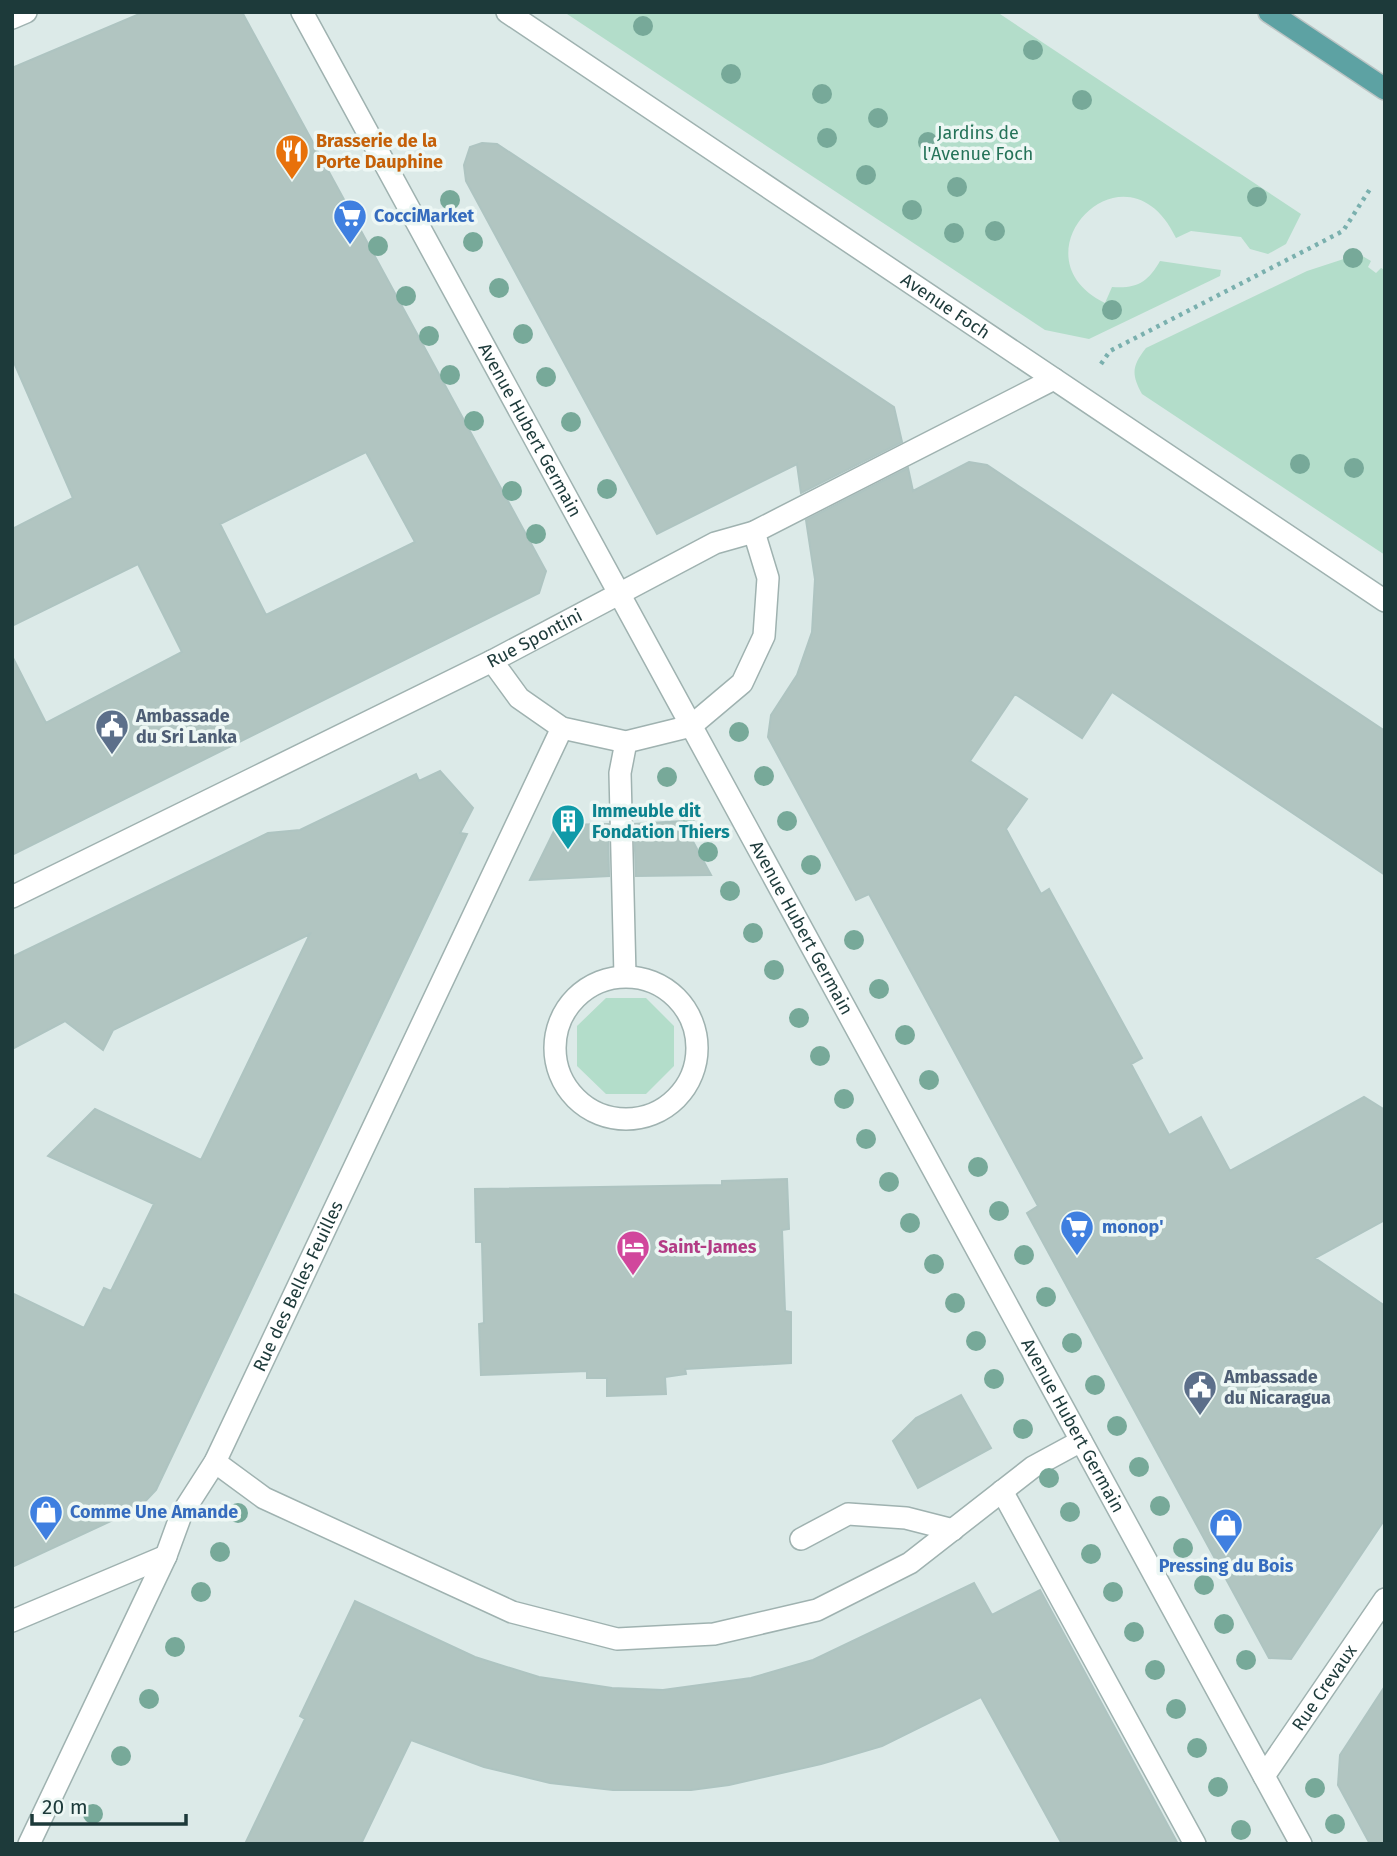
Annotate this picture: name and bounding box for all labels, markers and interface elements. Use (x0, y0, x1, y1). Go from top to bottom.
park label: Jardins de l'Avenue Foch (923, 122, 1033, 165)
place label: Brasserie de la Porte Dauphine (316, 130, 443, 173)
restaurant icon: Brasserie de la Porte Dauphine (273, 132, 311, 181)
supermarket icon: CocciMarket (331, 197, 369, 246)
place label: CocciMarket (374, 205, 475, 227)
street label: Avenue Foch (897, 268, 994, 344)
street label: Avenue Hubert Germain (474, 339, 586, 521)
street label: Rue Spontini (483, 604, 586, 673)
place label: Ambassade du Sri Lanka (135, 705, 237, 748)
public building icon: Ambassade du Sri Lanka (93, 707, 131, 756)
place label: Immeuble dit Fondation Thiers (592, 800, 730, 843)
building icon: Immeuble dit Fondation Thiers (549, 802, 587, 851)
street label: Avenue Hubert Germain (745, 837, 858, 1019)
street label: Rue des Belles Feuilles (248, 1197, 348, 1375)
supermarket icon: monop' (1058, 1208, 1096, 1257)
place label: monop' (1102, 1216, 1163, 1238)
hotel icon: Saint-James (614, 1228, 652, 1277)
place label: Saint-James (658, 1236, 757, 1258)
street label: Avenue Hubert Germain (1016, 1335, 1129, 1516)
place label: Ambassade du Nicaragua (1223, 1366, 1331, 1409)
public building icon: Ambassade du Nicaragua (1181, 1368, 1219, 1417)
shop icon: Comme Une Amande (27, 1493, 65, 1542)
place label: Comme Une Amande (70, 1501, 238, 1523)
shop icon: Pressing du Bois (1207, 1506, 1245, 1555)
place label: Pressing du Bois (1159, 1555, 1294, 1577)
street label: Rue Crevaux (1287, 1640, 1362, 1735)
scale bar (32, 1783, 186, 1827)
text: 20 m (42, 1794, 88, 1820)

